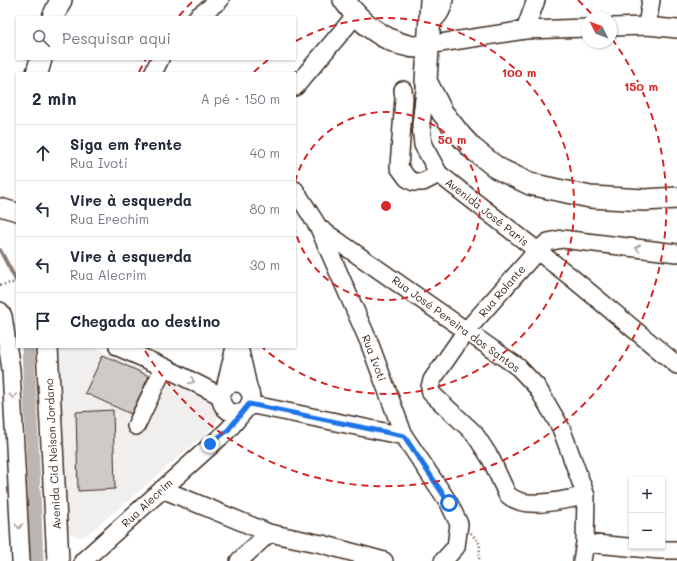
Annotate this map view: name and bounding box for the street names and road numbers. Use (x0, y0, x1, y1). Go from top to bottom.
street label: Avenida José Paris (443, 174, 532, 249)
street label: Rua Rolante (475, 261, 529, 320)
street label: Rua José Pereira dos Santos (389, 272, 523, 375)
street label: Rua Ivoti (359, 332, 390, 383)
street label: Avenida Cid Nelson Jordano (41, 378, 64, 530)
street label: Rua Alecrim (118, 475, 175, 530)

